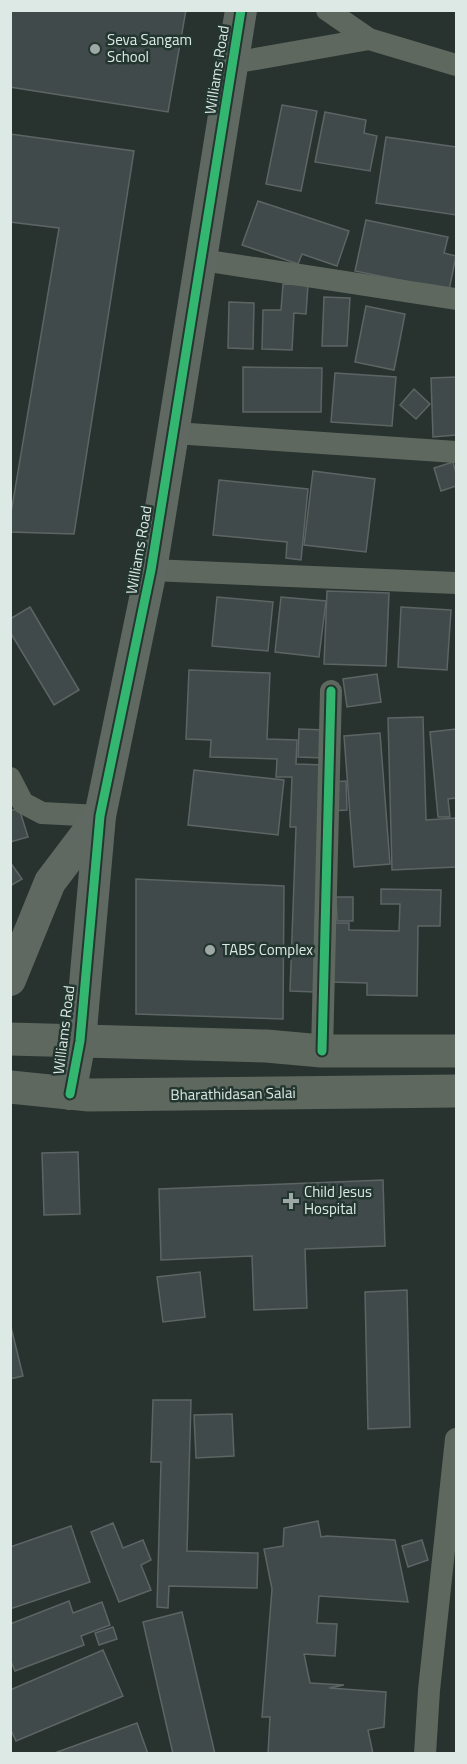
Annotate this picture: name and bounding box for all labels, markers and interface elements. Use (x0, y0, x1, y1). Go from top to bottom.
street label: Williams Road (198, 24, 235, 116)
place label: Seva Sangam School (107, 28, 192, 68)
marker: Seva Sangam School (88, 42, 102, 56)
street label: Williams Road (119, 504, 158, 596)
place label: TABS Complex (222, 938, 313, 961)
marker: TABS Complex (203, 943, 217, 957)
street label: Williams Road (47, 984, 80, 1076)
street label: Bharathidasan Salai (170, 1081, 296, 1106)
place label: Child Jesus Hospital (304, 1180, 372, 1220)
marker: Child Jesus Hospital (282, 1192, 300, 1210)

